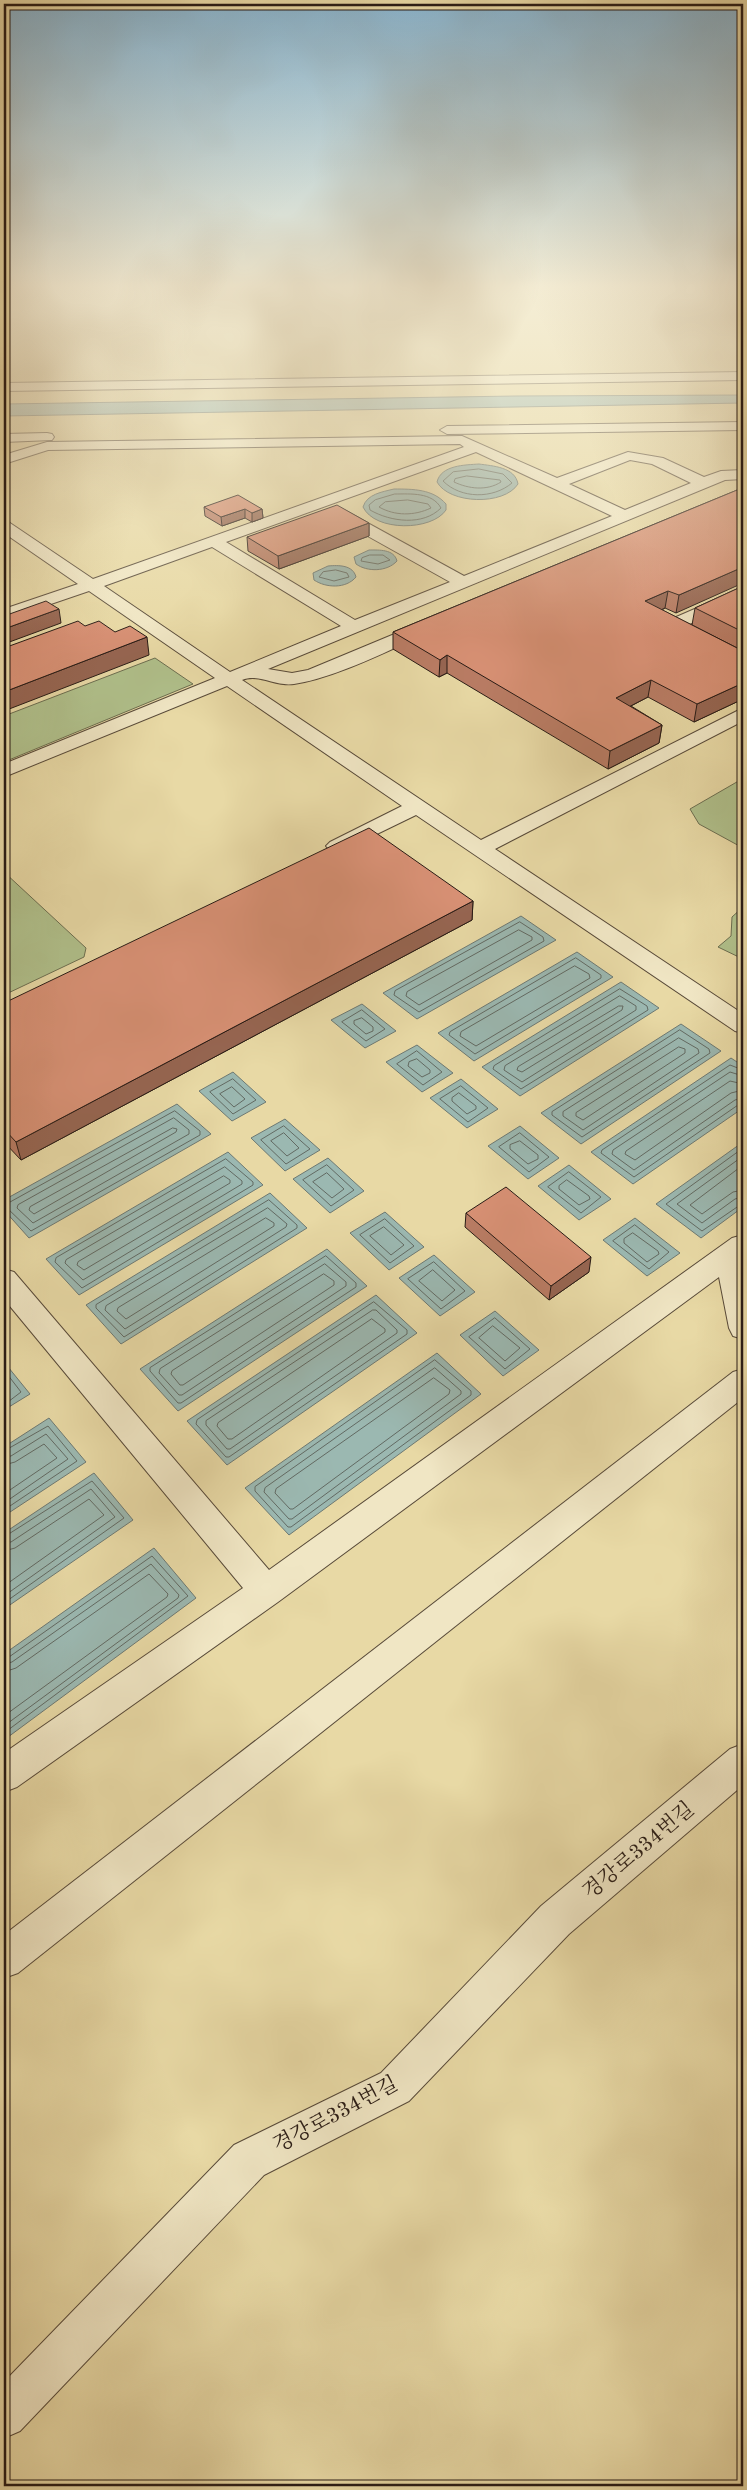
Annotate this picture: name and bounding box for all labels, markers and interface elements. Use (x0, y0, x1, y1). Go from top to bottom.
street label: 경강로334번길 (578, 1797, 699, 1904)
street label: 경강로334번길 (269, 2072, 402, 2157)

